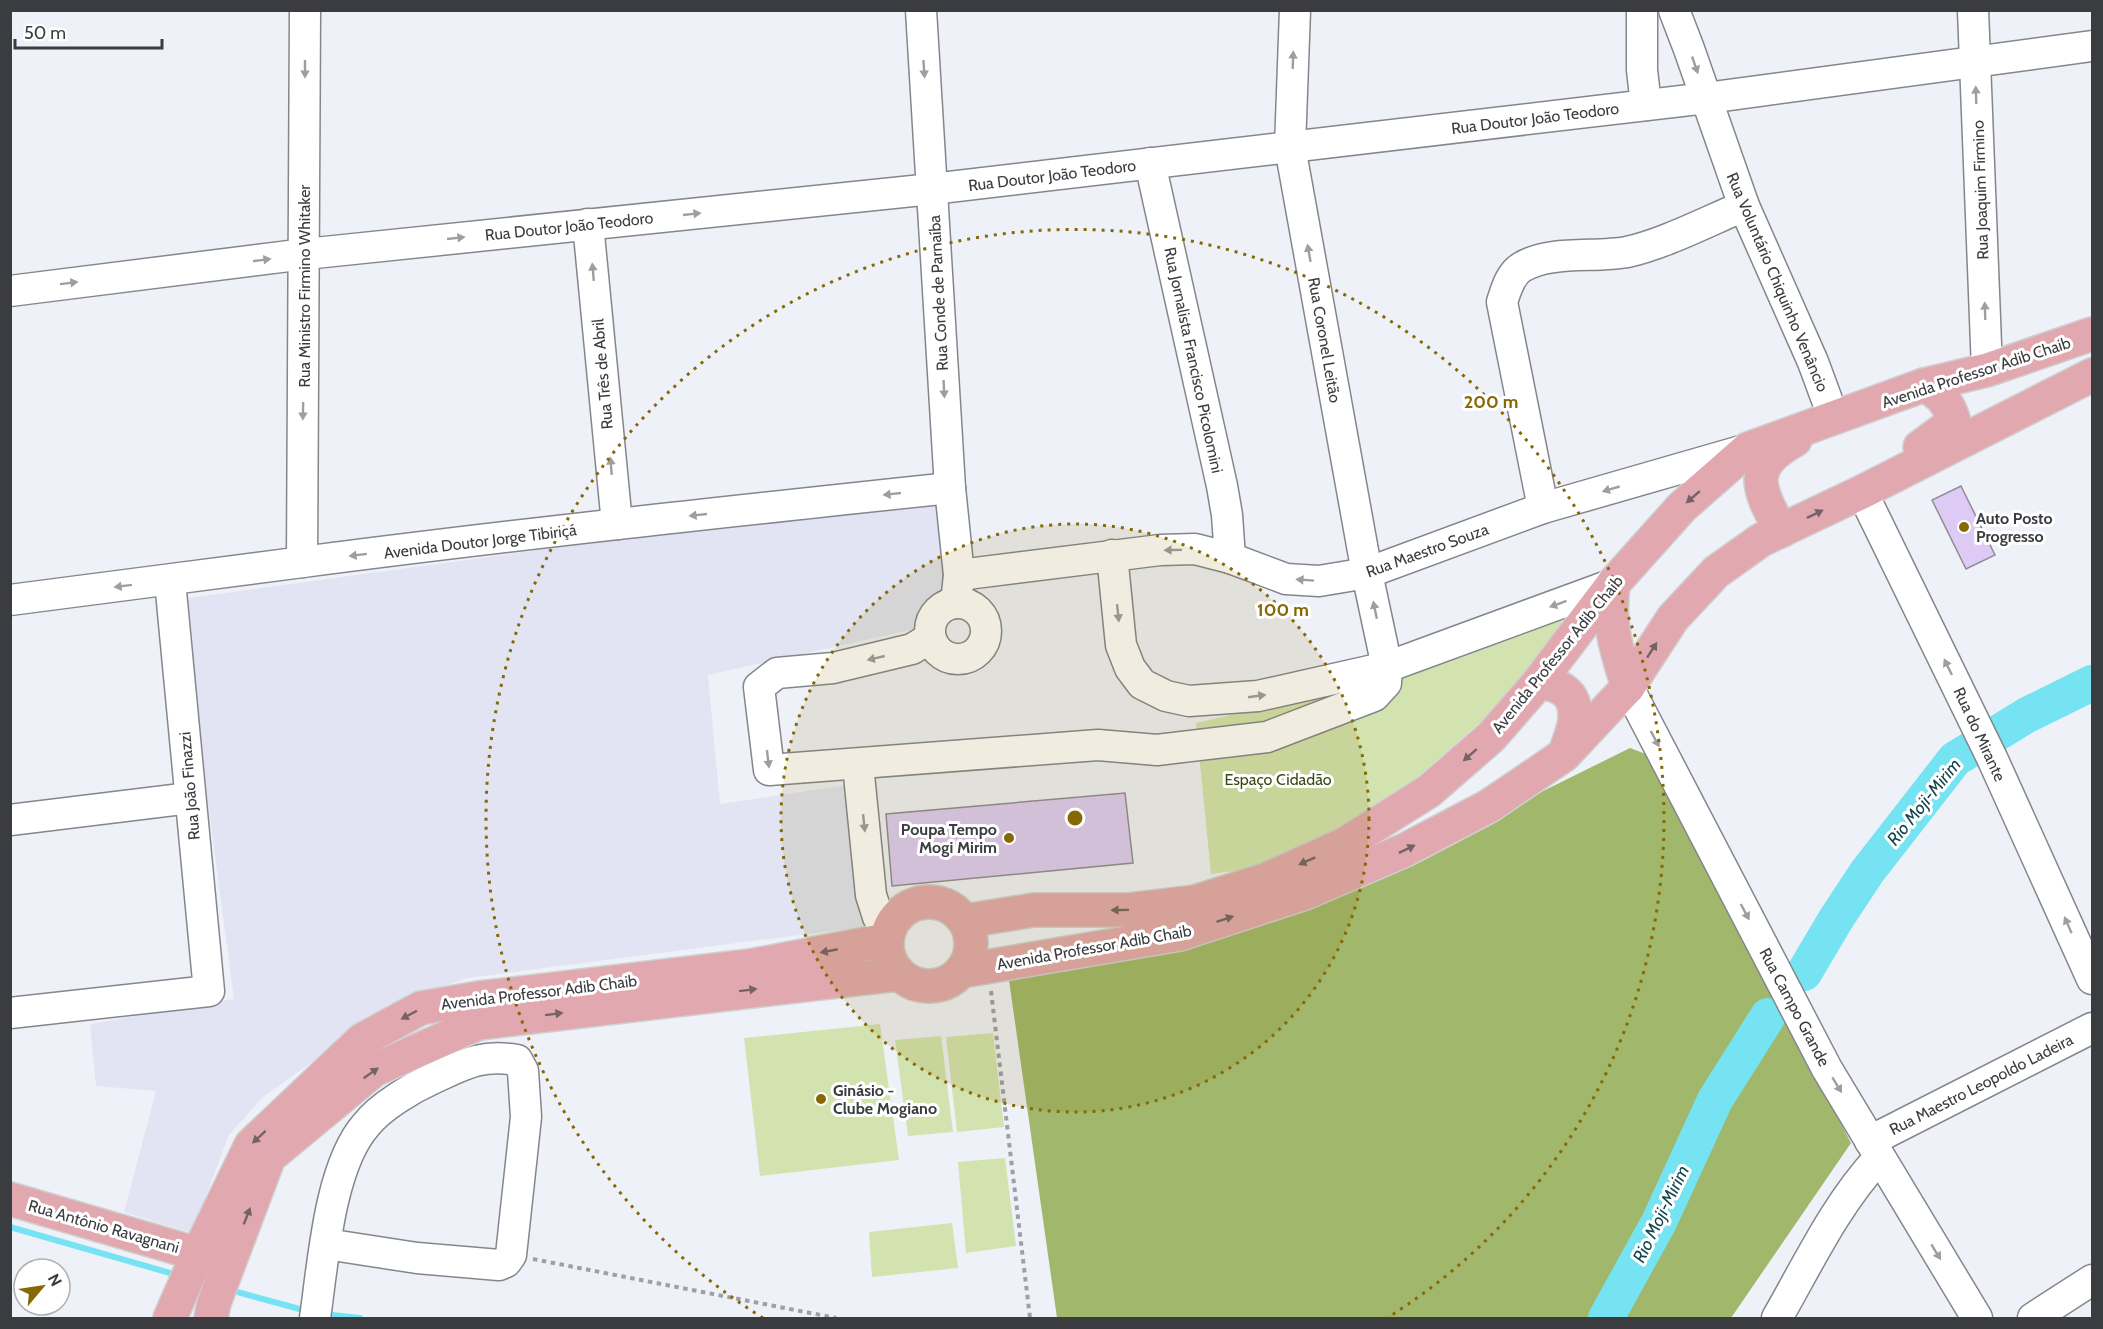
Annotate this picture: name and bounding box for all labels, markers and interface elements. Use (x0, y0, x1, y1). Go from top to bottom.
scale bar (15, 12, 162, 50)
text: 50 m (24, 22, 66, 44)
one-way arrow (1288, 50, 1298, 69)
one-way arrow (1691, 56, 1701, 74)
one-way arrow (300, 59, 310, 78)
one-way arrow (920, 59, 929, 78)
one-way arrow (1971, 86, 1980, 105)
street label: Rua Doutor João Teodoro (1450, 99, 1620, 138)
street label: Rua Joaquim Firmino (1969, 120, 1992, 260)
street label: Rua Doutor João Teodoro (967, 156, 1137, 195)
street label: Rua Voluntário Chiquinho Venâncio (1723, 170, 1833, 395)
street label: Rua Ministro Firmino Whitaker (295, 184, 314, 387)
street label: Rua Doutor João Teodoro (484, 208, 654, 245)
one-way arrow (682, 209, 701, 219)
street label: Rua Conde de Parnaíba (925, 214, 952, 371)
one-way arrow (446, 233, 465, 243)
one-way arrow (1305, 243, 1314, 262)
street label: Rua Jornalista Francisco Picolomini (1160, 245, 1227, 475)
one-way arrow (253, 255, 272, 264)
one-way arrow (588, 262, 598, 281)
street label: Rua Coronel Leitão (1304, 276, 1345, 404)
one-way arrow (59, 279, 78, 288)
one-way arrow (1980, 302, 1989, 321)
street label: Rua Três de Abril (588, 318, 617, 430)
street label: Avenida Professor Adib Chaib (1879, 333, 2073, 412)
one-way arrow (939, 380, 949, 399)
text: 200 m (1464, 391, 1518, 413)
one-way arrow (299, 401, 308, 420)
one-way arrow (606, 456, 616, 475)
one-way arrow (1602, 485, 1620, 494)
one-way arrow (882, 489, 901, 499)
one-way arrow (1686, 490, 1701, 503)
place label: Auto Posto Progresso (1976, 509, 2053, 546)
one-way arrow (688, 510, 707, 520)
one-way arrow (1806, 510, 1823, 519)
street label: Rua Maestro Souza (1363, 519, 1491, 581)
street label: Avenida Doutor Jorge Tibiriçá (383, 520, 578, 563)
marker: Auto Posto Progresso (1957, 520, 1971, 534)
one-way arrow (1163, 545, 1182, 554)
one-way arrow (349, 550, 368, 560)
street label: Avenida Professor Adib Chaib (1488, 572, 1627, 737)
one-way arrow (1295, 576, 1314, 585)
one-way arrow (114, 582, 133, 591)
text: 100 m (1257, 599, 1309, 621)
one-way arrow (1370, 600, 1379, 619)
one-way arrow (1549, 600, 1567, 609)
one-way arrow (1113, 604, 1123, 623)
one-way arrow (1647, 642, 1658, 658)
one-way arrow (867, 653, 885, 663)
one-way arrow (1943, 658, 1952, 675)
street label: Rua do Mirante (1949, 684, 2010, 784)
one-way arrow (1248, 691, 1267, 700)
street label: Rua João Finazzi (175, 731, 204, 841)
one-way arrow (1650, 731, 1660, 748)
one-way arrow (1463, 748, 1478, 761)
one-way arrow (763, 749, 773, 768)
water label: Rio Moji-Mirim (1882, 754, 1966, 850)
park label: Espaço Cidadão (1224, 770, 1332, 789)
centre of rings (1065, 808, 1085, 828)
one-way arrow (859, 813, 869, 832)
place label: Poupa Tempo Mogi Mirim (901, 820, 997, 857)
marker: Poupa Tempo Mogi Mirim (1002, 831, 1016, 845)
one-way arrow (1398, 844, 1416, 854)
one-way arrow (1298, 856, 1316, 866)
one-way arrow (1740, 903, 1750, 921)
one-way arrow (1111, 905, 1130, 915)
one-way arrow (1216, 914, 1234, 923)
one-way arrow (2064, 917, 2073, 934)
street label: Avenida Professor Adib Chaib (995, 921, 1193, 974)
street label: Rua Campo Grande (1755, 945, 1834, 1070)
one-way arrow (819, 947, 838, 956)
street label: Avenida Professor Adib Chaib (440, 971, 638, 1014)
one-way arrow (739, 985, 758, 995)
one-way arrow (545, 1009, 564, 1018)
one-way arrow (400, 1010, 417, 1020)
street label: Rua Maestro Leopoldo Ladeira (1886, 1030, 2076, 1139)
one-way arrow (363, 1067, 379, 1079)
one-way arrow (1831, 1077, 1842, 1093)
place label: Ginásio - Clube Mogiano (833, 1081, 937, 1118)
marker: Ginásio - Clube Mogiano (814, 1092, 828, 1106)
one-way arrow (252, 1130, 266, 1144)
water label: Rio Moji-Mirim (1628, 1162, 1694, 1266)
street label: Rua Antônio Ravagnani (26, 1196, 181, 1257)
one-way arrow (243, 1207, 252, 1225)
one-way arrow (1931, 1244, 1942, 1260)
north arrow (12, 1257, 72, 1317)
text: N (44, 1270, 66, 1290)

